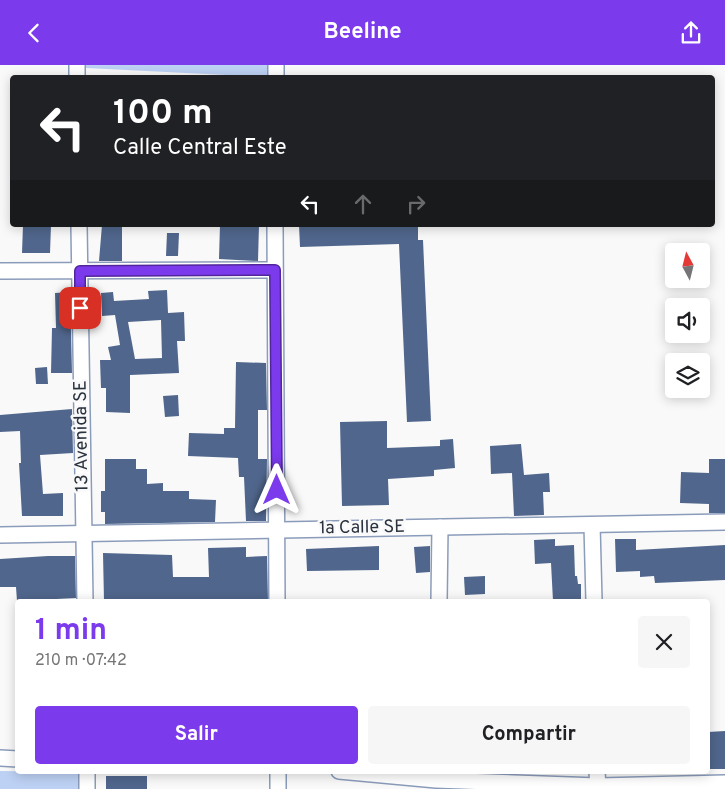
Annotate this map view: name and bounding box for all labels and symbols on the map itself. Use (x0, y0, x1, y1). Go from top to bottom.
north arrow (665, 243, 710, 287)
pin (59, 287, 101, 329)
street label: 13 Avenida SE (70, 380, 94, 492)
position arrow (250, 463, 302, 515)
street label: 1a Calle SE (319, 516, 405, 540)

